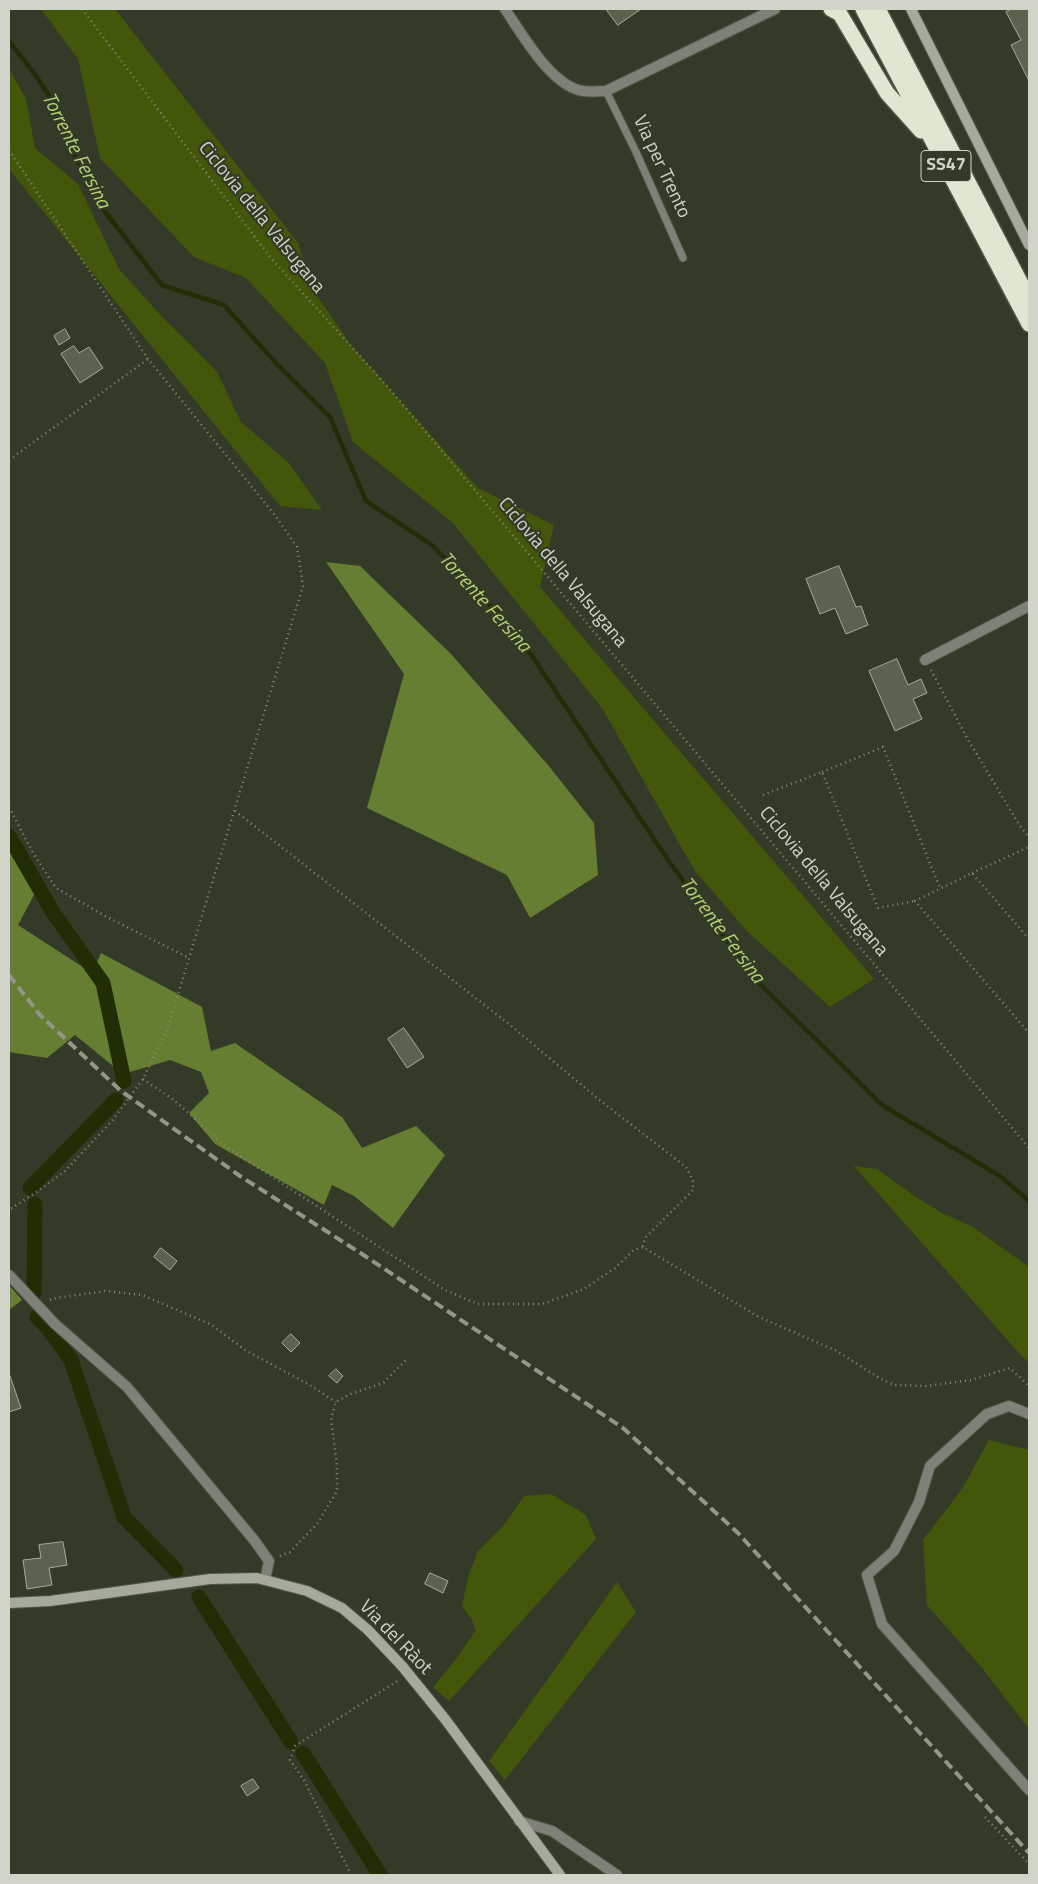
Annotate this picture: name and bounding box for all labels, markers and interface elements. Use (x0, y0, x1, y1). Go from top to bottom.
water label: Torrente Fersina (36, 89, 114, 213)
street label: Via per Trento (627, 112, 695, 222)
street label: Ciclovia della Valsugana (193, 138, 329, 298)
road number: SS47 (921, 150, 971, 182)
street label: Ciclovia della Valsugana (493, 493, 631, 653)
water label: Torrente Fersina (433, 548, 535, 658)
street label: Ciclovia della Valsugana (754, 802, 892, 962)
water label: Torrente Fersina (673, 873, 769, 989)
street label: Via del Ràot (354, 1596, 436, 1680)

